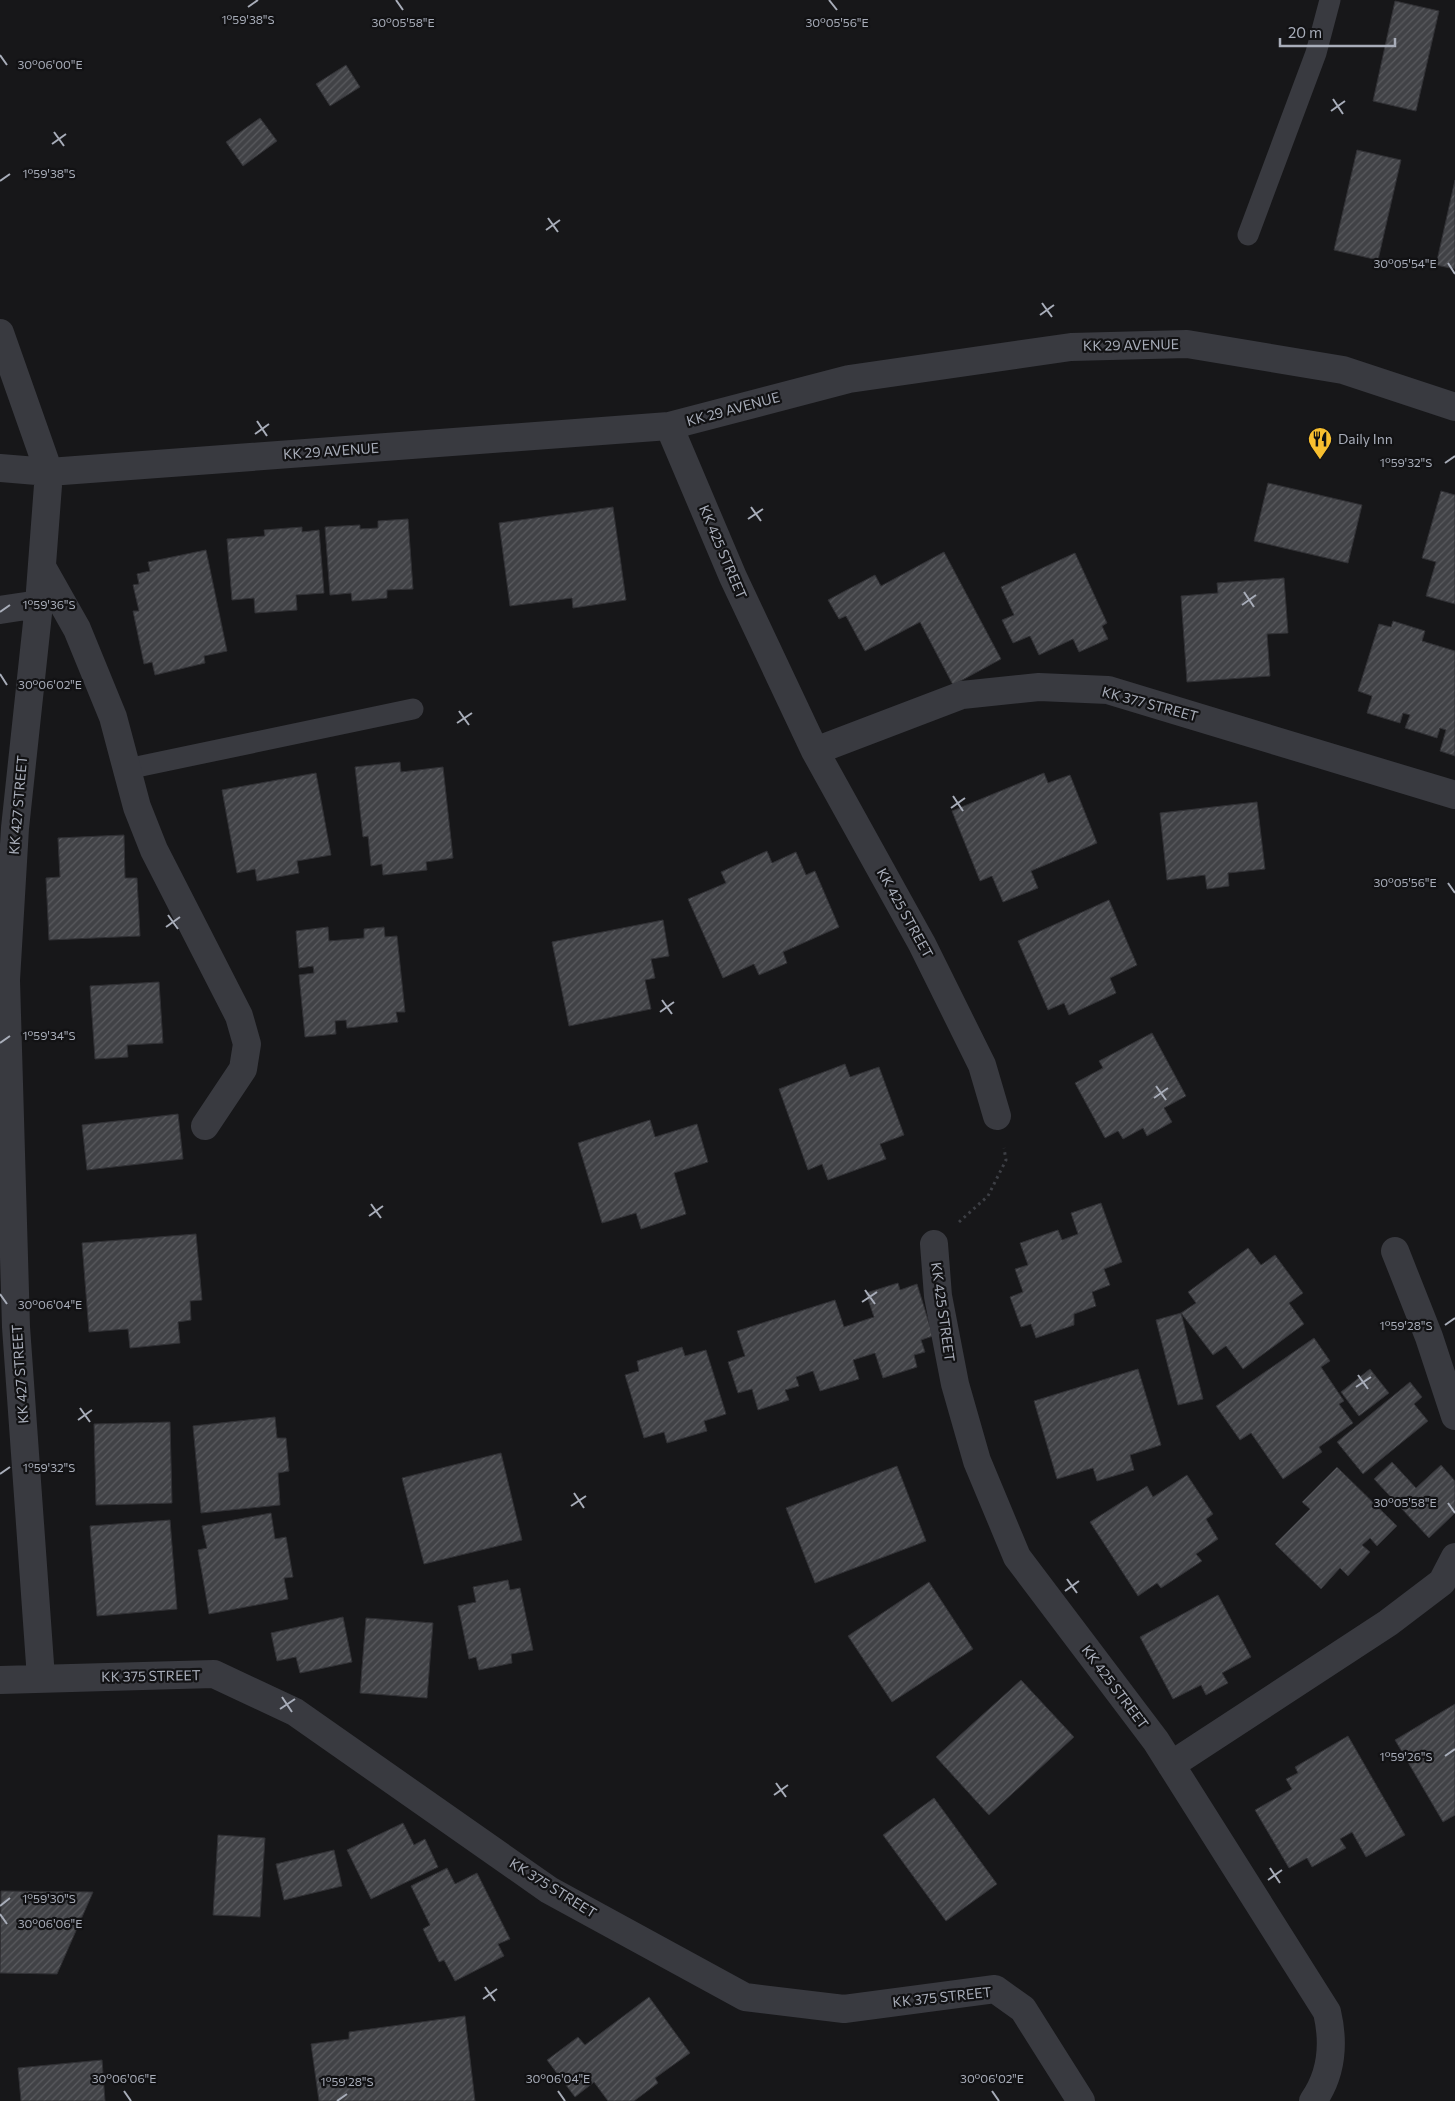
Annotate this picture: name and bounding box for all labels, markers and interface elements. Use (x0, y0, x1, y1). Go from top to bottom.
text: 1°59'38"S (221, 12, 275, 26)
text: 30°05'58"E (371, 15, 435, 29)
text: 30°05'56"E (805, 15, 869, 29)
scale bar (1280, 15, 1395, 47)
text: 20 m (1288, 23, 1322, 41)
text: 30°06'00"E (17, 57, 83, 71)
text: 1°59'38"S (22, 166, 76, 180)
text: 30°05'54"E (1373, 256, 1437, 270)
street label: KK 29 AVENUE (1083, 335, 1179, 354)
street label: KK 29 AVENUE (684, 388, 781, 429)
restaurant icon: Daily Inn (1307, 426, 1333, 460)
place label: Daily Inn (1338, 430, 1393, 447)
street label: KK 29 AVENUE (282, 439, 379, 462)
text: 1°59'32"S (1380, 455, 1432, 469)
street label: KK 425 STREET (696, 502, 751, 601)
text: 1°59'36"S (22, 597, 76, 611)
text: 30°06'02"E (18, 677, 82, 691)
street label: KK 377 STREET (1100, 683, 1200, 725)
street label: KK 427 STREET (5, 755, 30, 855)
street label: KK 425 STREET (874, 865, 937, 961)
text: 30°05'56"E (1373, 875, 1437, 889)
text: 1°59'34"S (22, 1028, 76, 1042)
street label: KK 425 STREET (928, 1261, 959, 1363)
text: 30°06'04"E (18, 1297, 82, 1311)
text: 1°59'28"S (1380, 1318, 1432, 1332)
street label: KK 427 STREET (8, 1324, 31, 1424)
text: 1°59'32"S (23, 1460, 75, 1474)
text: 30°05'58"E (1373, 1495, 1437, 1509)
street label: KK 425 STREET (1078, 1642, 1152, 1732)
street label: KK 375 STREET (101, 1666, 201, 1685)
text: 1°59'26"S (1380, 1749, 1432, 1763)
street label: KK 375 STREET (507, 1854, 600, 1921)
text: 1°59'30"S (22, 1891, 76, 1905)
text: 30°06'06"E (18, 1916, 82, 1930)
street label: KK 375 STREET (892, 1983, 992, 2010)
text: 30°06'06"E (92, 2071, 156, 2085)
text: 30°06'04"E (526, 2071, 590, 2085)
text: 30°06'02"E (960, 2071, 1024, 2085)
text: 1°59'28"S (321, 2074, 373, 2088)

